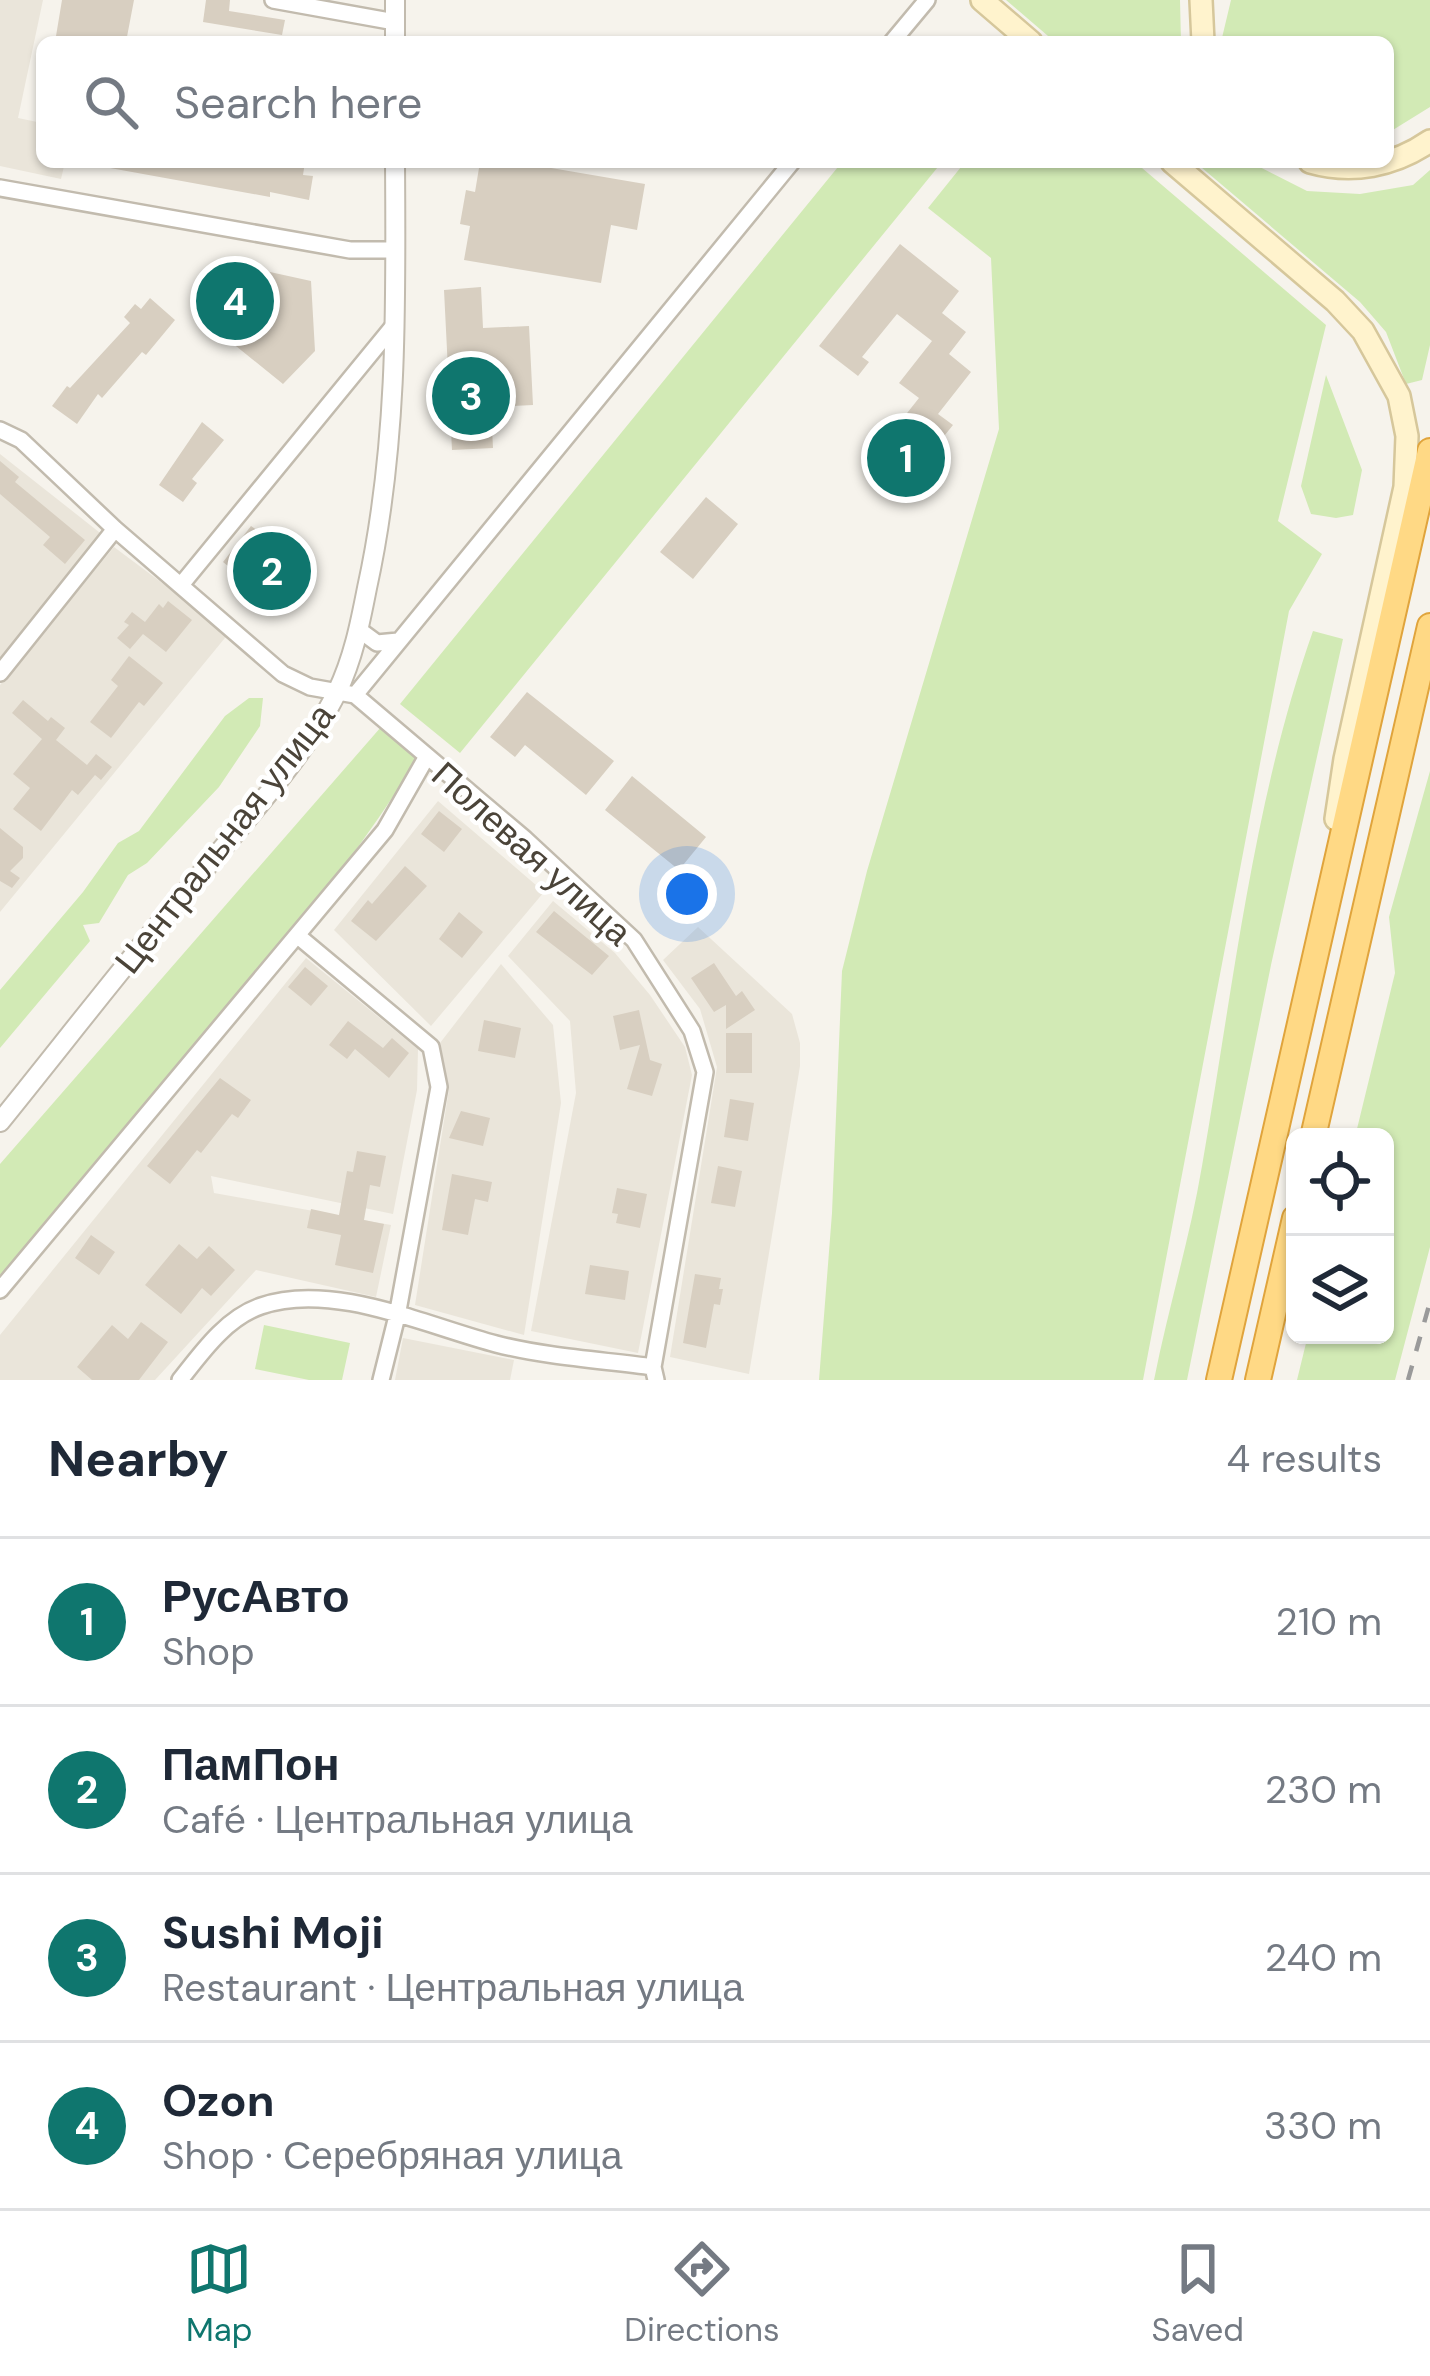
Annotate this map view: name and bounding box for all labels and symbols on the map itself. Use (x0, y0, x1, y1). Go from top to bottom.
pin: 4 (196, 256, 274, 346)
pin: 3 (432, 351, 510, 441)
pin: 1 (867, 413, 945, 503)
pin: 2 (233, 526, 311, 616)
street label: Центральная улица (104, 693, 345, 983)
street label: Полевая улица (422, 751, 642, 956)
your location (657, 864, 717, 924)

